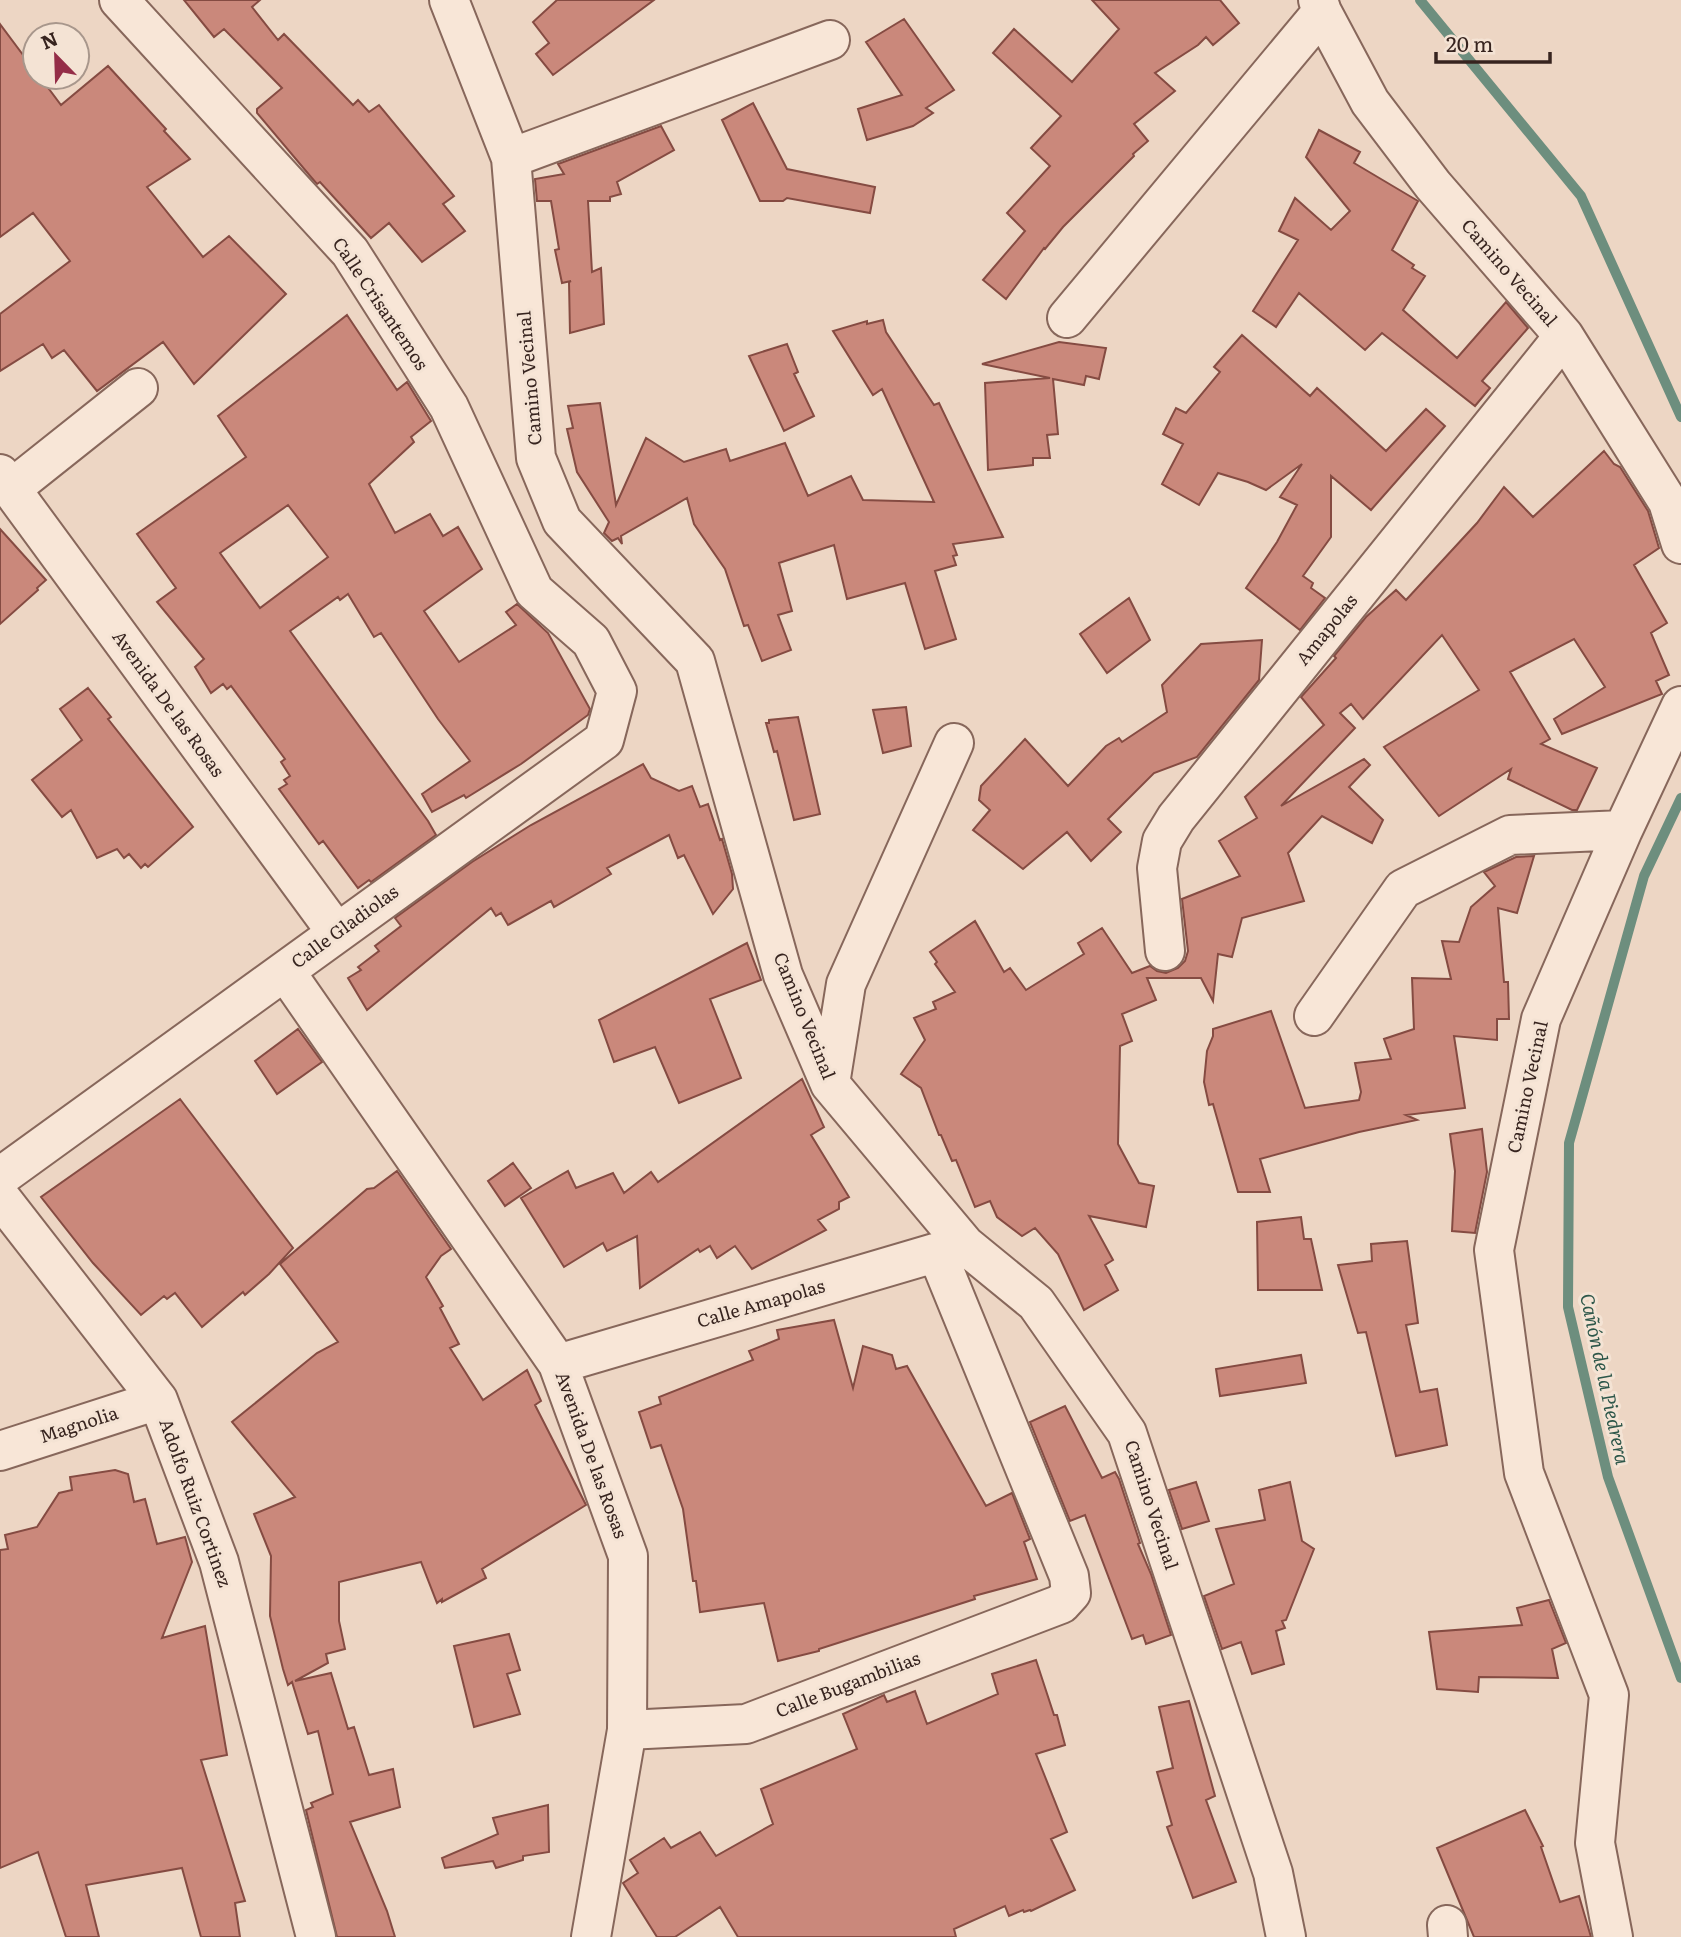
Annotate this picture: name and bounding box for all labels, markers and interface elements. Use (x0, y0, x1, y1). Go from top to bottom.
north arrow (21, 21, 91, 91)
scale bar (1436, 21, 1550, 65)
text: N (36, 23, 62, 55)
text: 20 m (1446, 27, 1493, 58)
street label: Camino Vecinal (1456, 212, 1565, 332)
street label: Calle Crisantemos (327, 231, 436, 375)
street label: Camino Vecinal (509, 310, 548, 446)
street label: Amapolas (1289, 588, 1363, 671)
street label: Avenida De las Rosas (107, 624, 232, 782)
street label: Calle Gladiolas (285, 878, 403, 974)
street label: Camino Vecinal (768, 948, 843, 1083)
street label: Camino Vecinal (1499, 1018, 1554, 1155)
street label: Calle Amapolas (693, 1271, 828, 1334)
water label: Cañón de la Piedrera (1574, 1291, 1638, 1467)
street label: Avenida De las Rosas (550, 1367, 635, 1542)
street label: Magnolia (36, 1398, 122, 1449)
street label: Adolfo Ruiz Cortinez (153, 1414, 240, 1591)
street label: Camino Vecinal (1119, 1436, 1186, 1573)
street label: Calle Bugambilias (771, 1644, 924, 1724)

